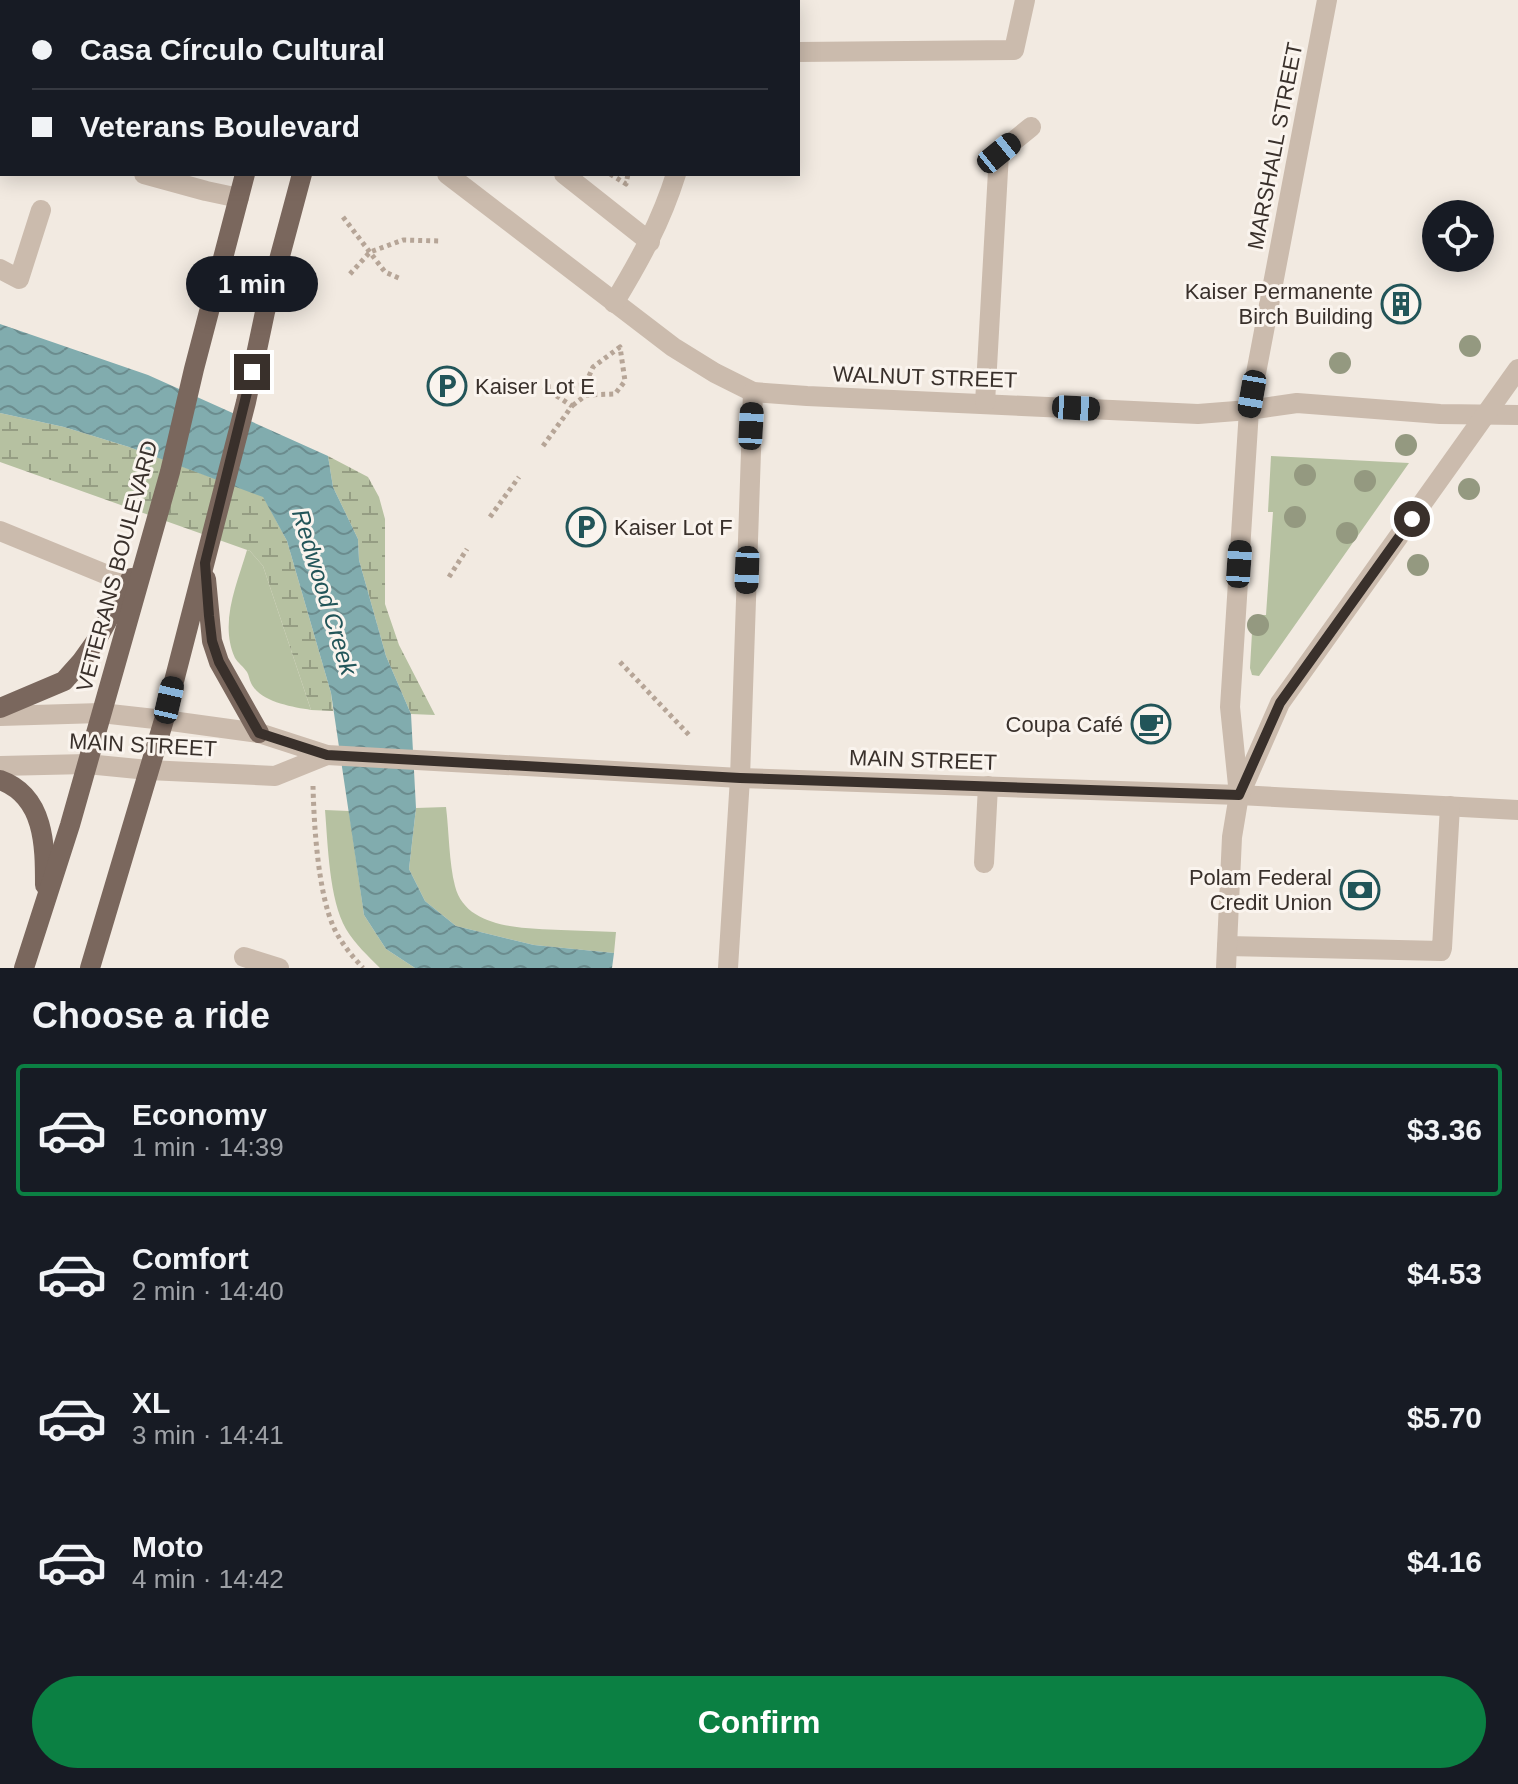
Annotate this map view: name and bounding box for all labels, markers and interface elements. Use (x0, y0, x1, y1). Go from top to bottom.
text: Casa Círculo Cultural (80, 33, 385, 66)
street label: MARSHALL STREET (1243, 40, 1307, 252)
text: Veterans Boulevard (80, 110, 360, 143)
car (973, 129, 1025, 177)
map controls (1422, 200, 1494, 272)
button: locate (1422, 200, 1494, 272)
callout: 1 min (186, 256, 318, 312)
text: 1 min (218, 269, 286, 299)
place label: Kaiser Permanente Birch Building (1185, 279, 1373, 329)
building icon: Kaiser Permanente Birch Building (1380, 283, 1422, 325)
route end (234, 354, 270, 390)
street label: WALNUT STREET (832, 361, 1018, 393)
parking icon: Kaiser Lot E (426, 365, 468, 407)
car (1236, 368, 1268, 420)
place label: Kaiser Lot E (475, 374, 595, 399)
car (1051, 395, 1101, 421)
car (738, 401, 764, 451)
street label: VETERANS BOULEVARD (71, 438, 163, 694)
route start (1394, 501, 1430, 537)
water label: Redwood Creek (287, 506, 364, 680)
parking icon: Kaiser Lot F (565, 506, 607, 548)
place label: Kaiser Lot F (614, 515, 733, 540)
car (1225, 539, 1253, 589)
car (734, 546, 760, 594)
car (152, 674, 186, 726)
cafe icon: Coupa Café (1130, 703, 1172, 745)
place label: Coupa Café (1006, 712, 1123, 737)
street label: MAIN STREET (68, 729, 218, 761)
street label: MAIN STREET (849, 745, 997, 775)
place label: Polam Federal Credit Union (1189, 865, 1332, 915)
bank icon: Polam Federal Credit Union (1339, 869, 1381, 911)
text: Choose a ride (32, 995, 270, 1036)
icon: car (36, 1094, 108, 1166)
text: Economy (132, 1098, 267, 1131)
text: $3.36 (1407, 1113, 1482, 1146)
text: 1 min · 14:39 (132, 1132, 284, 1162)
icon: car (36, 1238, 108, 1310)
text: Comfort (132, 1242, 249, 1275)
text: $4.53 (1407, 1257, 1482, 1290)
text: 2 min · 14:40 (132, 1276, 284, 1306)
icon: car (36, 1382, 108, 1454)
text: XL (132, 1386, 170, 1419)
text: $5.70 (1407, 1401, 1482, 1434)
text: 3 min · 14:41 (132, 1420, 284, 1450)
icon: car (36, 1526, 108, 1598)
text: Moto (132, 1530, 204, 1563)
text: $4.16 (1407, 1545, 1482, 1578)
text: 4 min · 14:42 (132, 1564, 284, 1594)
button: Confirm (32, 1676, 1486, 1768)

